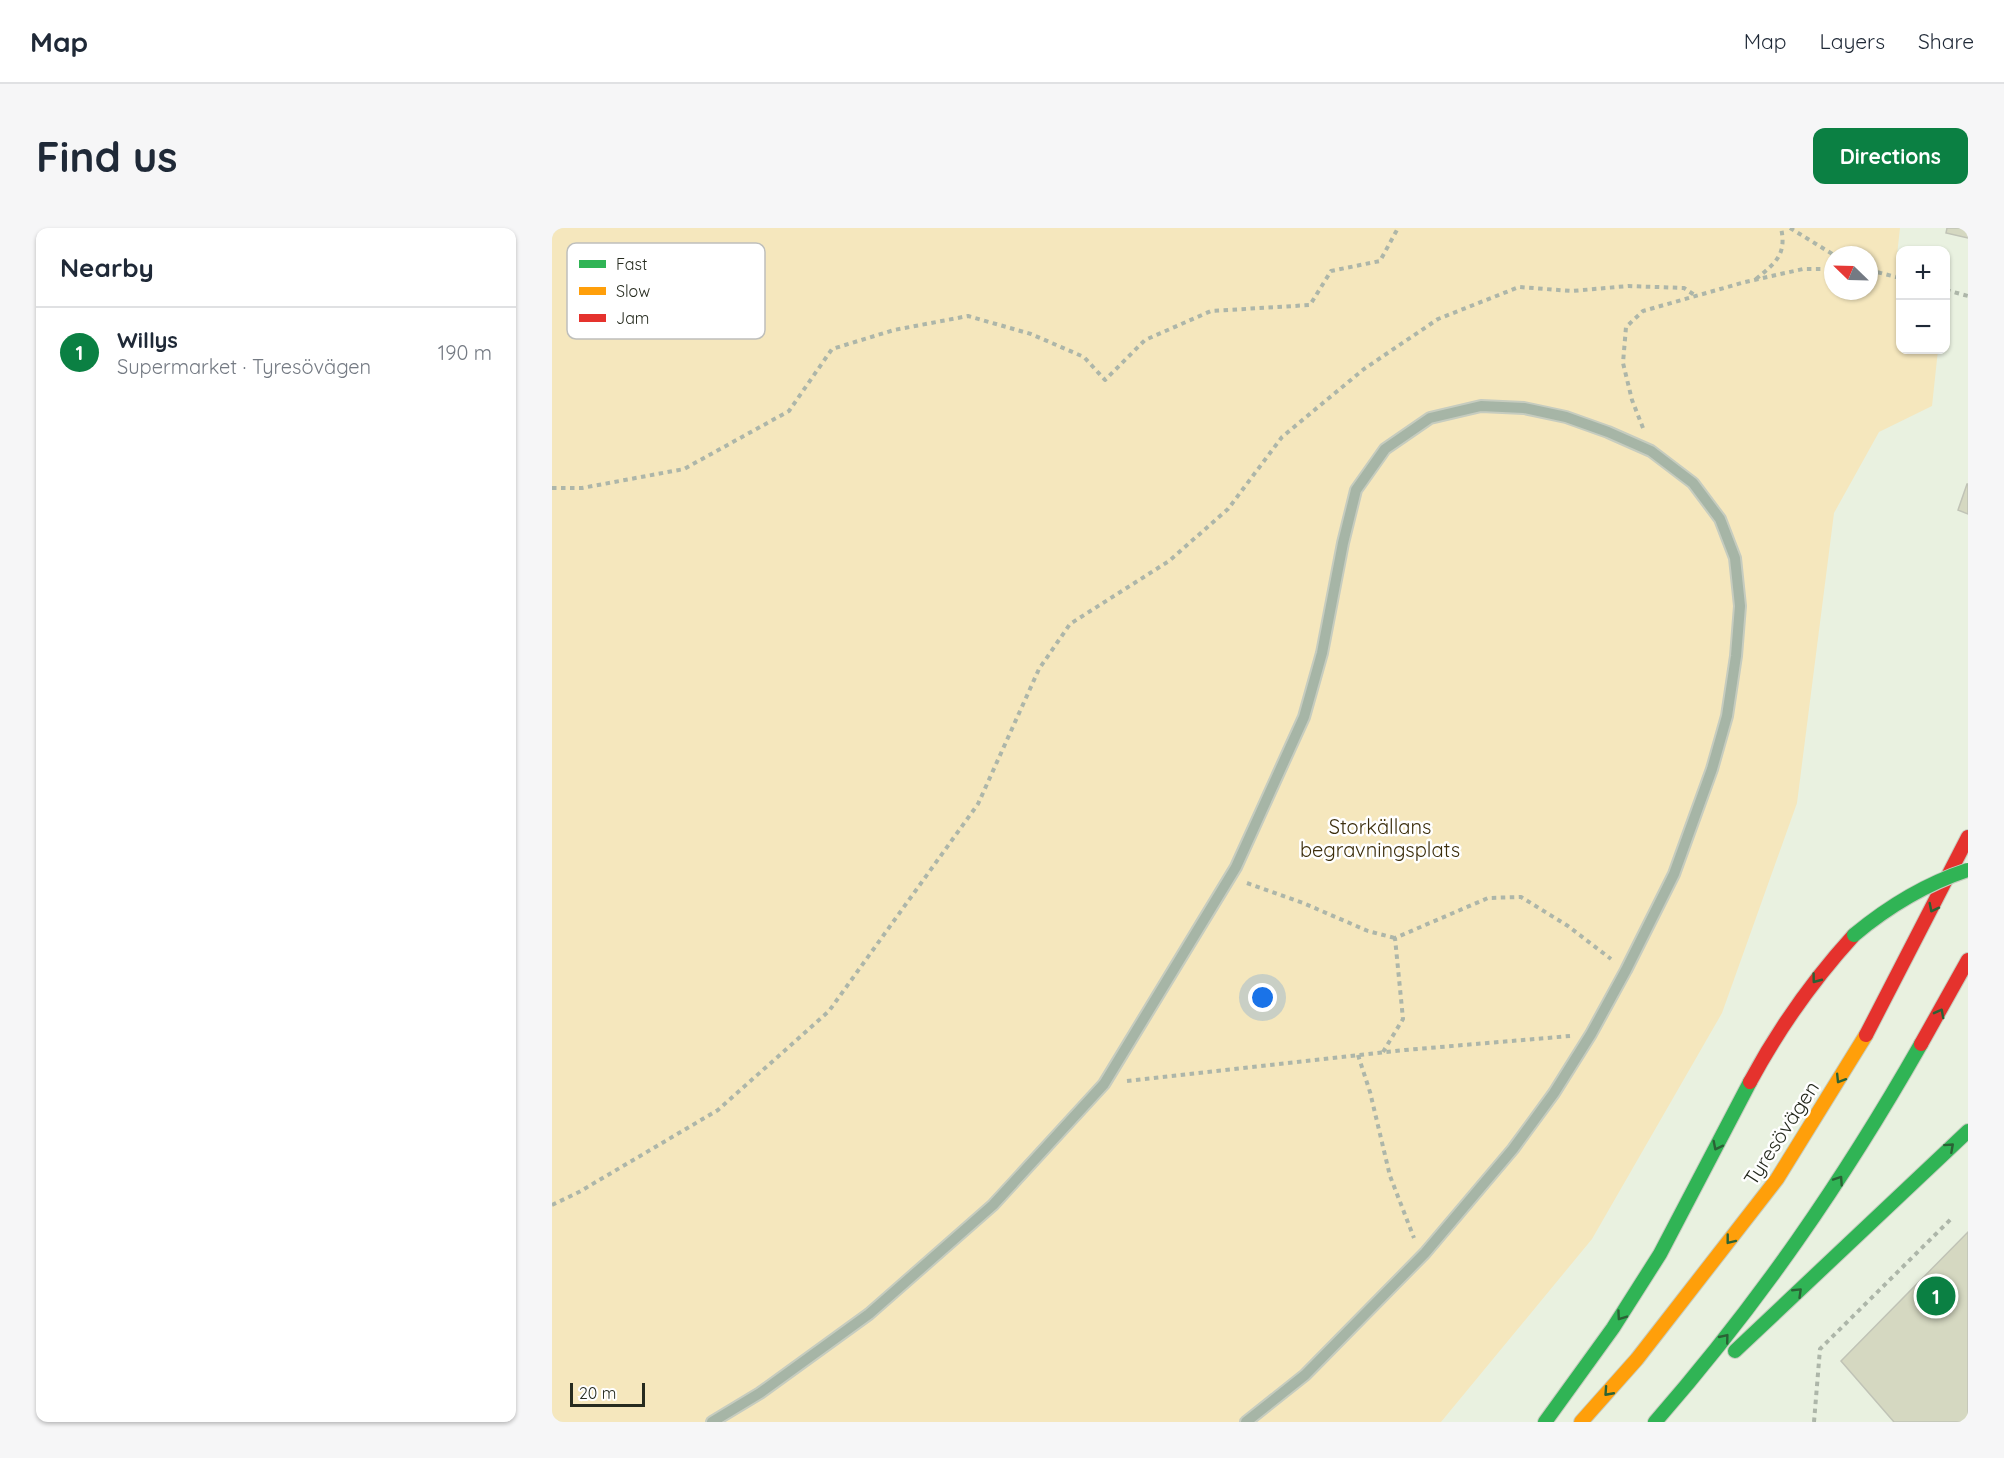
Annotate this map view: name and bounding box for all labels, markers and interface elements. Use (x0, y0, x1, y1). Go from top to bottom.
text: Map (30, 24, 88, 59)
text: Map (1744, 28, 1787, 54)
text: Layers (1820, 28, 1885, 54)
text: Share (1918, 28, 1974, 54)
button: Directions (1813, 128, 1968, 184)
text: Find us (36, 130, 178, 183)
legend (567, 243, 765, 339)
north arrow (1824, 246, 1878, 300)
map controls (1896, 246, 1950, 354)
button: + (1896, 246, 1950, 300)
text: Nearby (60, 251, 154, 284)
text: Fast (616, 254, 647, 274)
text: Slow (616, 281, 650, 301)
button: − (1896, 300, 1950, 354)
text: Jam (616, 308, 649, 328)
text: Willys (117, 326, 178, 354)
text: 1 (76, 340, 83, 365)
text: 190 m (438, 340, 492, 365)
text: Supermarket · Tyresövägen (117, 354, 371, 379)
park label: Storkällans begravningsplats (1300, 814, 1460, 862)
one-way arrow (1928, 901, 1940, 912)
one-way arrow (1812, 972, 1823, 983)
your location (1248, 983, 1277, 1012)
one-way arrow (1933, 1008, 1944, 1019)
one-way arrow (1835, 1073, 1847, 1083)
street label: Tyresövägen (1738, 1076, 1824, 1190)
one-way arrow (1712, 1140, 1724, 1151)
one-way arrow (1943, 1143, 1954, 1154)
one-way arrow (1832, 1175, 1843, 1186)
one-way arrow (1726, 1233, 1737, 1244)
pin: 1 (1916, 1274, 1956, 1318)
one-way arrow (1792, 1288, 1802, 1299)
one-way arrow (1617, 1310, 1628, 1321)
one-way arrow (1718, 1334, 1729, 1345)
scale bar (570, 1380, 645, 1408)
text: 20 m (579, 1383, 616, 1403)
one-way arrow (1604, 1385, 1615, 1396)

